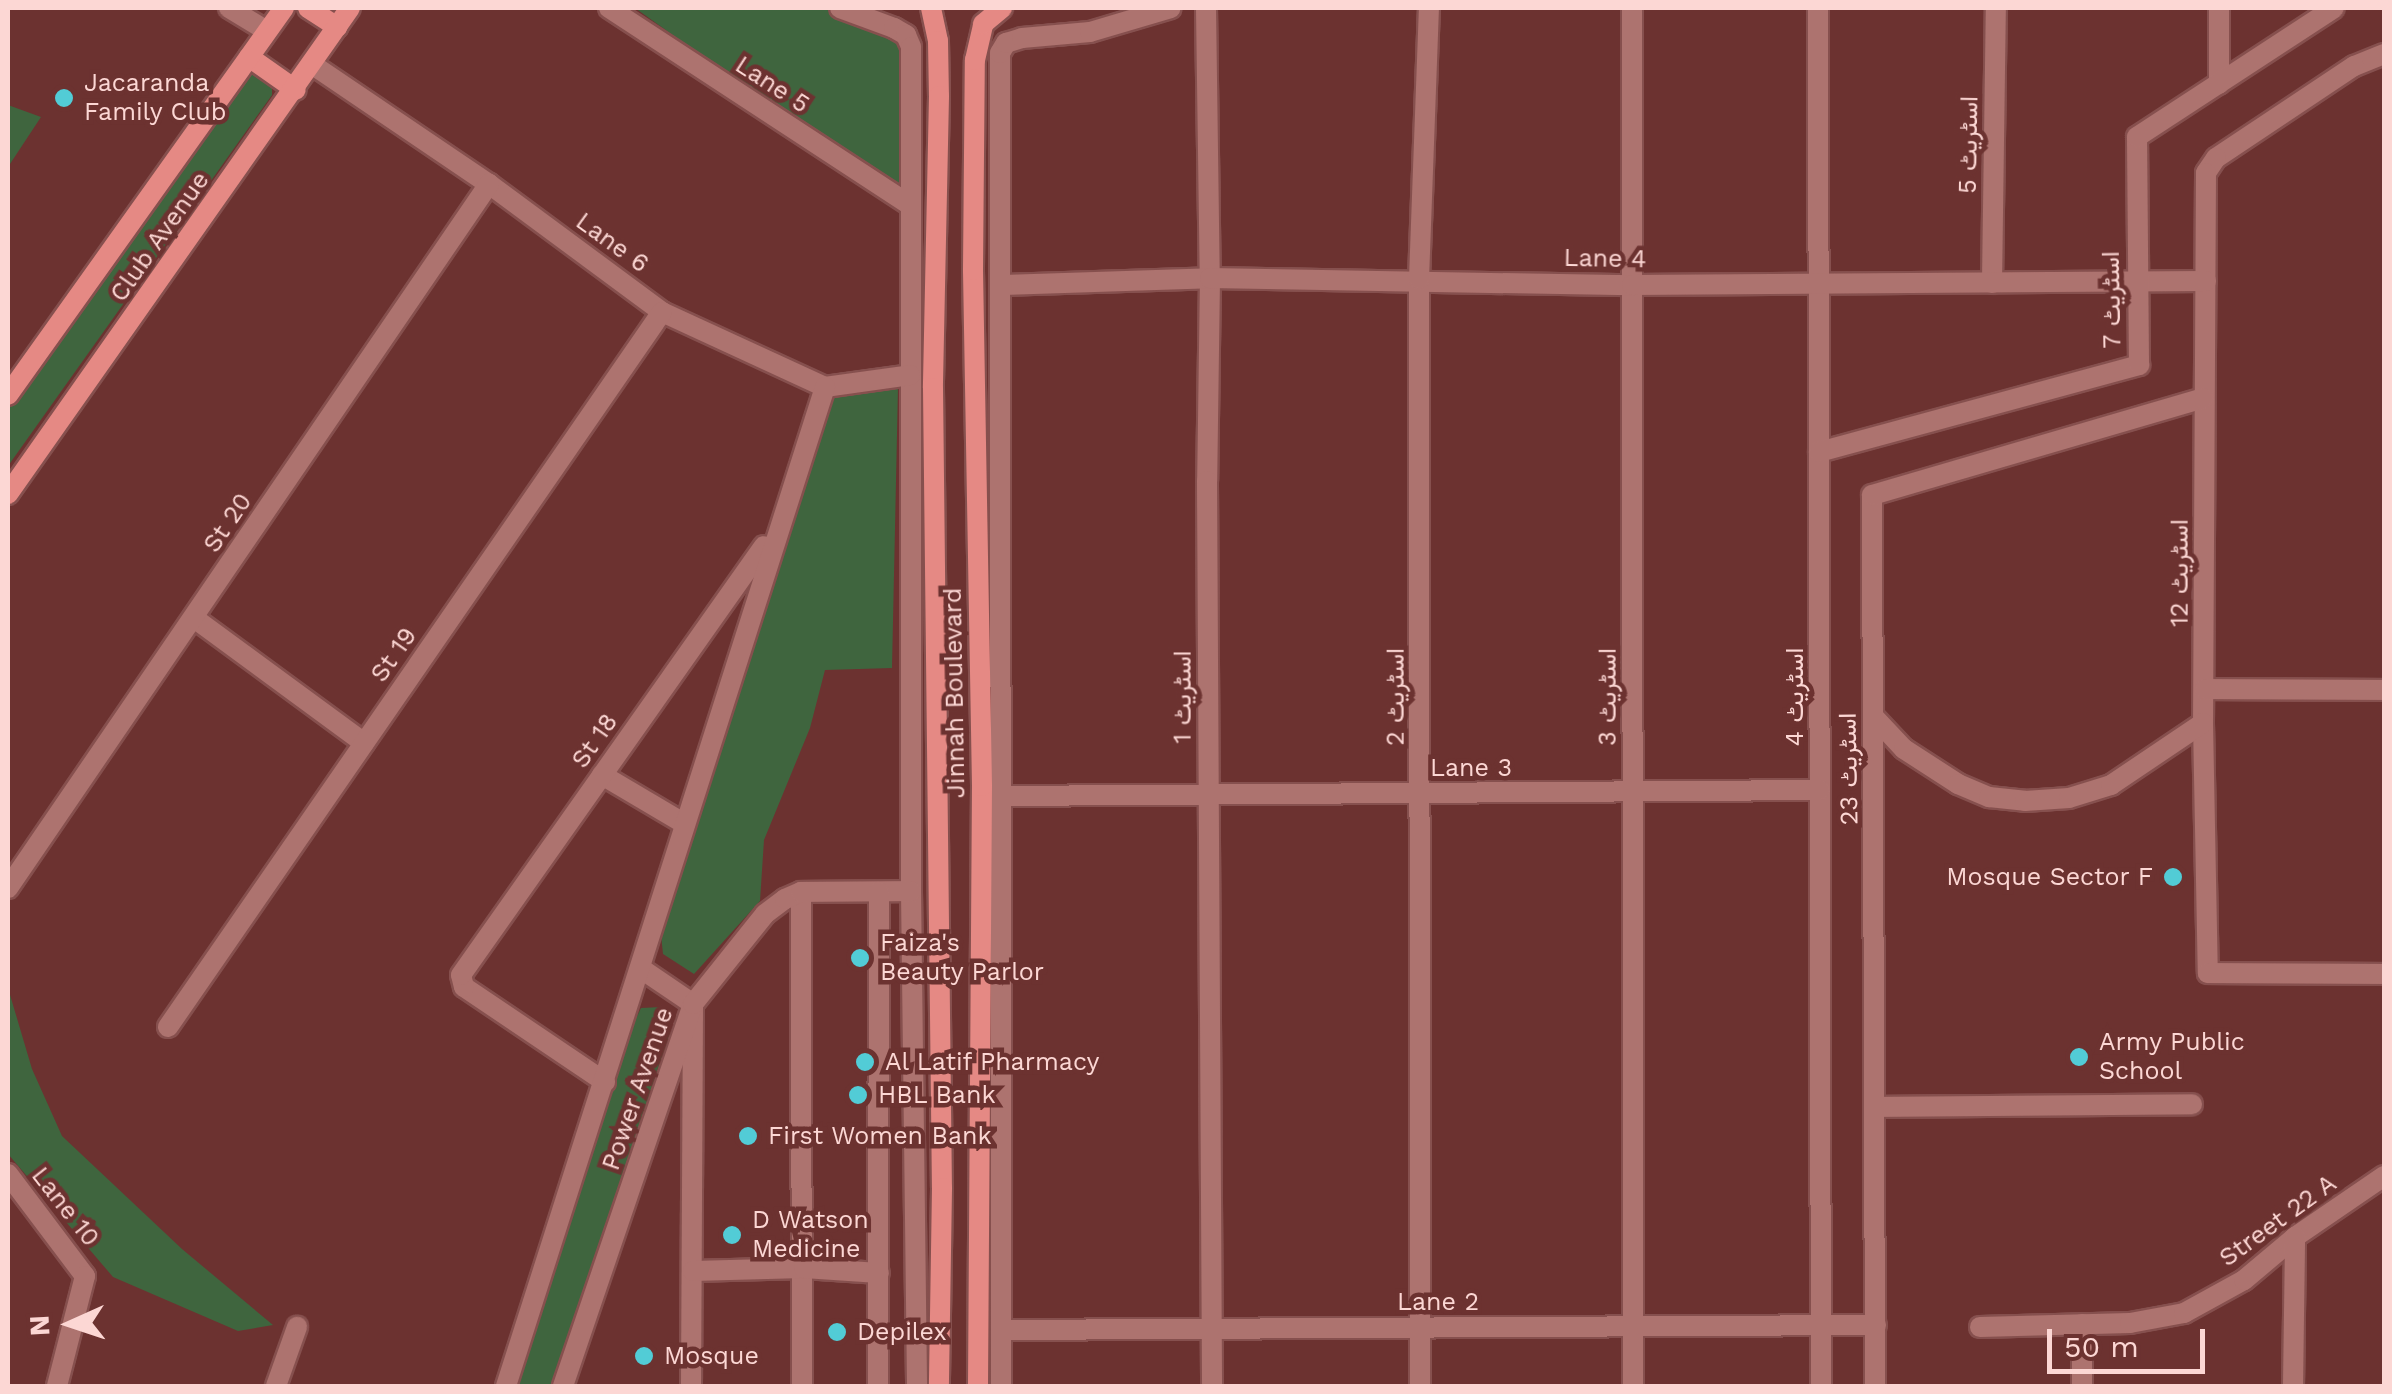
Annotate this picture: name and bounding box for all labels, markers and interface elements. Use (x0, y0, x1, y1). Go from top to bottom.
street label: Lane 5 (729, 50, 815, 120)
place label: Jacaranda Family Club (84, 69, 227, 128)
marker: Jacaranda Family Club (53, 87, 75, 109)
street label: اسٹریٹ 5 (1953, 96, 1985, 194)
street label: Club Avenue (104, 166, 216, 308)
street label: Lane 6 (570, 207, 654, 279)
street label: Lane 4 (1563, 243, 1647, 275)
street label: اسٹریٹ 7 (2096, 251, 2128, 349)
street label: St 20 (197, 488, 259, 558)
street label: اسٹریٹ 12 (2165, 519, 2195, 627)
street label: Jinnah Boulevard (938, 587, 972, 799)
street label: St 19 (364, 622, 424, 688)
street label: اسٹریٹ 2 (1381, 648, 1411, 746)
street label: اسٹریٹ 3 (1593, 648, 1623, 746)
street label: اسٹریٹ 4 (1780, 648, 1810, 746)
street label: اسٹریٹ 1 (1168, 651, 1198, 743)
street label: St 18 (565, 708, 625, 774)
street label: اسٹریٹ 23 (1833, 713, 1865, 825)
street label: Lane 3 (1430, 753, 1512, 783)
place label: Mosque Sector F (1946, 862, 2153, 892)
marker: Mosque Sector F (2162, 866, 2184, 888)
place label: Faiza's Beauty Parlor (880, 929, 1045, 988)
marker: Faiza's Beauty Parlor (849, 947, 871, 969)
street label: Power Avenue (596, 1003, 680, 1175)
place label: Army Public School (2099, 1028, 2245, 1087)
marker: Army Public School (2068, 1046, 2090, 1068)
place label: Al Latif Pharmacy (885, 1047, 1101, 1077)
marker: Al Latif Pharmacy (854, 1051, 876, 1073)
place label: HBL Bank (878, 1080, 996, 1110)
marker: HBL Bank (847, 1084, 869, 1106)
place label: First Women Bank (768, 1121, 992, 1151)
marker: First Women Bank (737, 1125, 759, 1147)
street label: Lane 10 (25, 1161, 105, 1253)
street label: Street 22 A (2213, 1168, 2343, 1274)
place label: D Watson Medicine (752, 1206, 869, 1265)
marker: D Watson Medicine (721, 1224, 743, 1246)
north arrow (20, 1274, 120, 1374)
street label: Lane 2 (1397, 1287, 1479, 1317)
scale bar (2052, 1309, 2210, 1371)
text: N (23, 1314, 57, 1337)
place label: Depilex (857, 1317, 947, 1347)
marker: Depilex (826, 1321, 848, 1343)
text: 50 m (2064, 1329, 2139, 1364)
place label: Mosque (664, 1341, 759, 1371)
marker: Mosque (633, 1345, 655, 1367)

